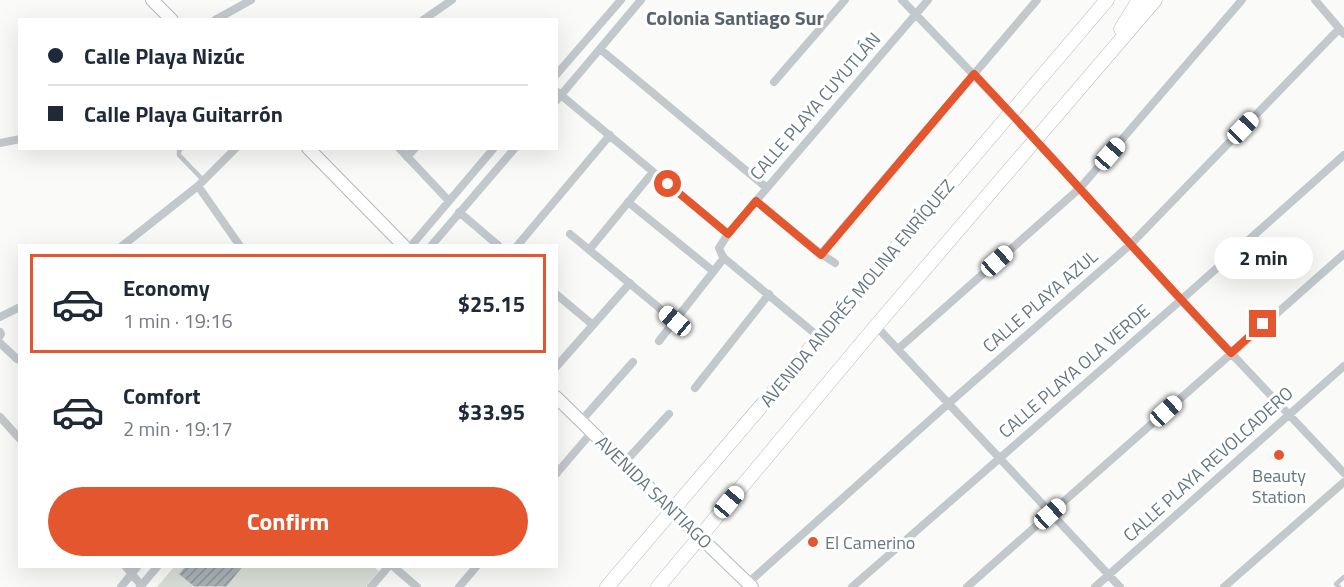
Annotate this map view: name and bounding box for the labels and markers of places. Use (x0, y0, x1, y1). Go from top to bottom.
marker: Beauty Station (1272, 448, 1286, 462)
place label: Beauty Station (1252, 462, 1306, 510)
place label: El Camerino (825, 529, 915, 556)
marker: El Camerino (806, 535, 820, 549)

